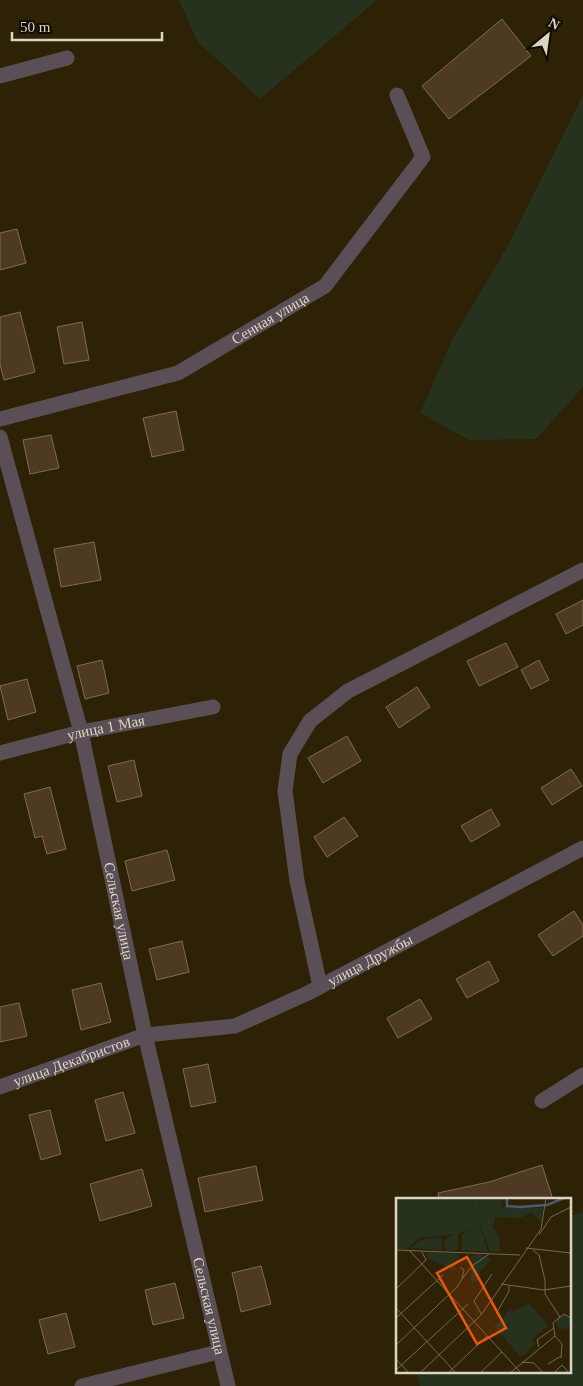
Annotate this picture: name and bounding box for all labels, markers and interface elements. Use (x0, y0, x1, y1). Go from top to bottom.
scale bar (12, 10, 162, 42)
north arrow (523, 10, 573, 60)
text: N (546, 15, 562, 33)
text: 50 m (20, 19, 51, 35)
street label: Сенная улица (229, 289, 312, 348)
street label: улица 1 Мая (65, 712, 146, 743)
street label: Сельская улица (101, 861, 137, 962)
street label: улица Дружбы (325, 931, 415, 989)
street label: улица Декабристов (11, 1033, 132, 1090)
inset map (396, 1198, 570, 1374)
street label: Сельская улица (190, 1256, 228, 1356)

